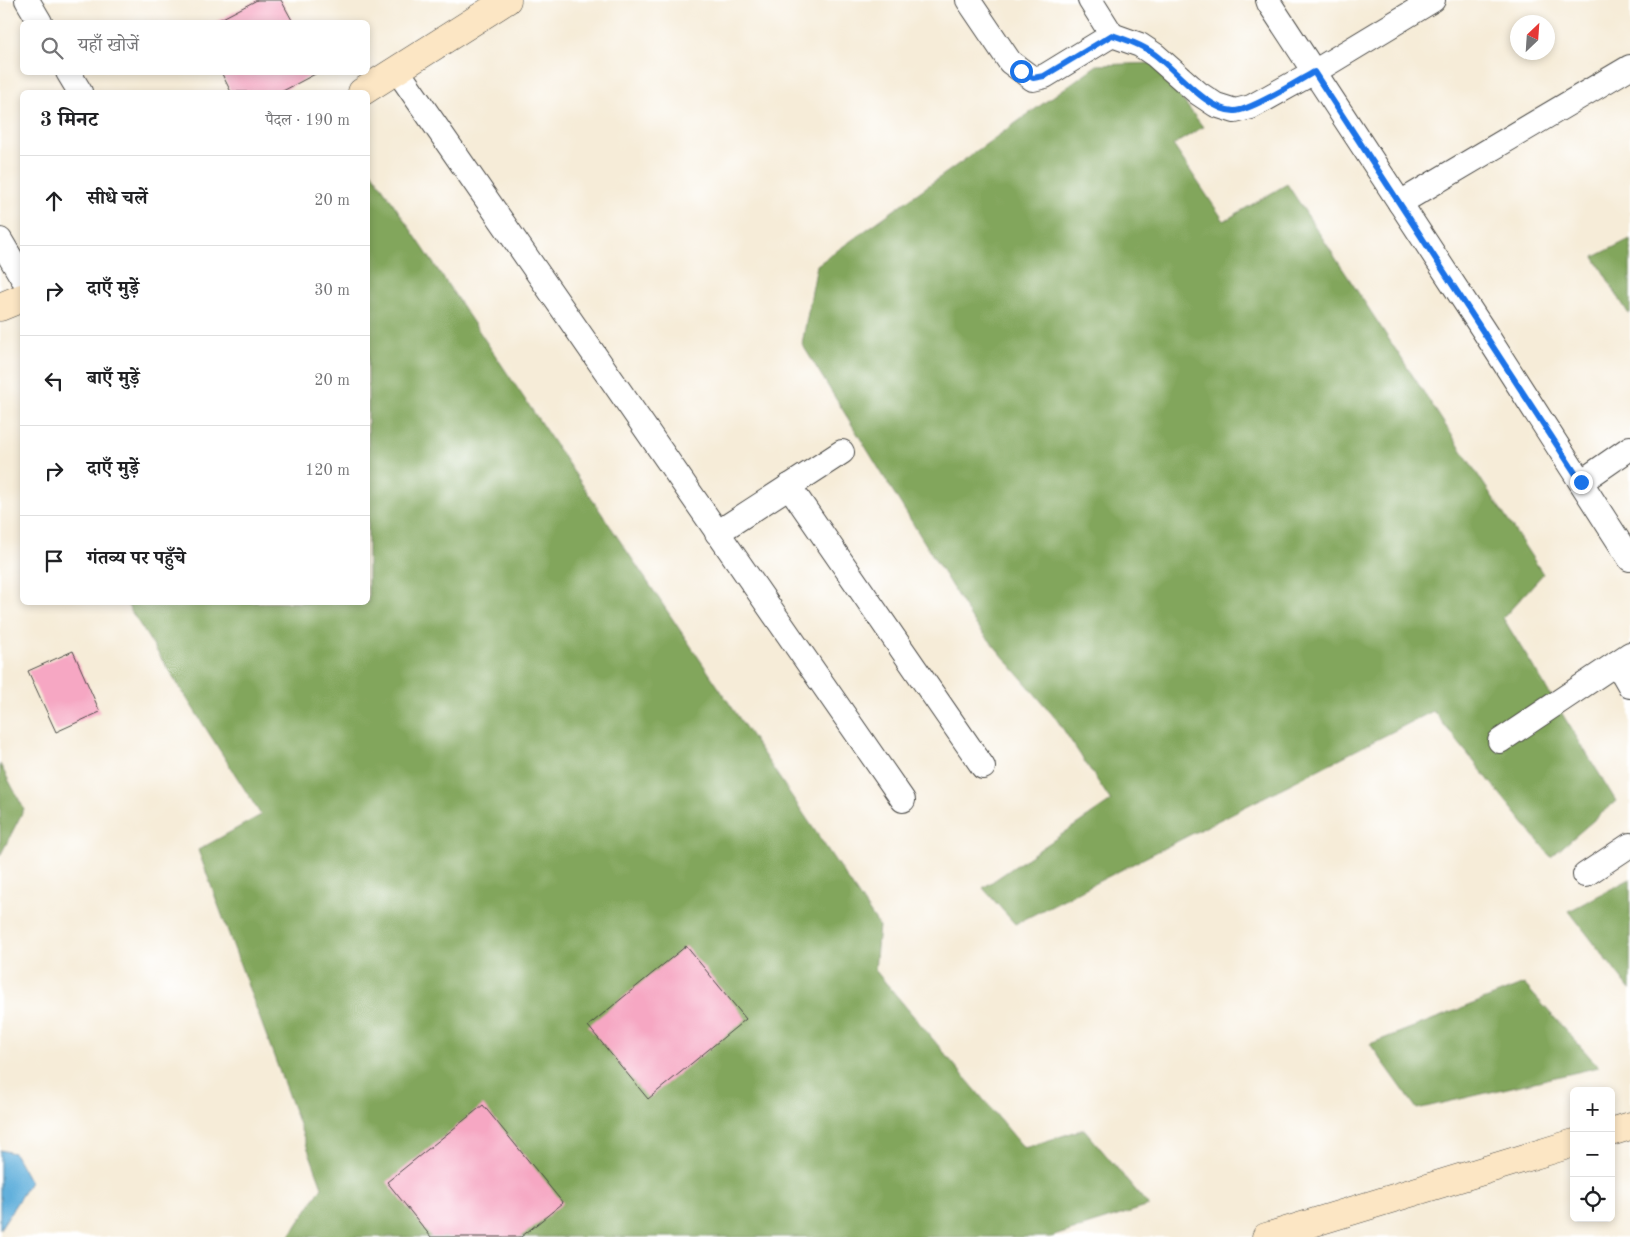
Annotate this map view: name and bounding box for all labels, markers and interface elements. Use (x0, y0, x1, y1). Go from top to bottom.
north arrow (1510, 15, 1555, 60)
search box (20, 20, 370, 75)
icon: search (38, 34, 66, 62)
text: यहाँ खोजें (78, 37, 139, 56)
route start (1010, 60, 1033, 83)
text: 3 मिनट (40, 110, 98, 131)
text: पैदल · 190 m (265, 113, 350, 129)
icon: ahead (40, 187, 68, 215)
text: सीधे चलें (87, 190, 147, 209)
text: 20 m (314, 193, 350, 209)
icon: right (40, 277, 68, 305)
text: दाएँ मुड़ें (87, 280, 139, 299)
text: 30 m (314, 283, 350, 299)
icon: left (40, 367, 68, 395)
text: बाएँ मुड़ें (87, 370, 139, 389)
text: 20 m (314, 373, 350, 389)
icon: right (40, 457, 68, 485)
text: दाएँ मुड़ें (87, 460, 139, 479)
text: 120 m (305, 463, 350, 479)
route end (1570, 471, 1593, 494)
icon: arrive (40, 547, 68, 575)
text: गंतव्य पर पहुँचे (87, 550, 186, 569)
map controls (1570, 1087, 1615, 1222)
button: + (1570, 1087, 1615, 1132)
button: − (1570, 1132, 1615, 1177)
button: locate (1570, 1177, 1615, 1222)

